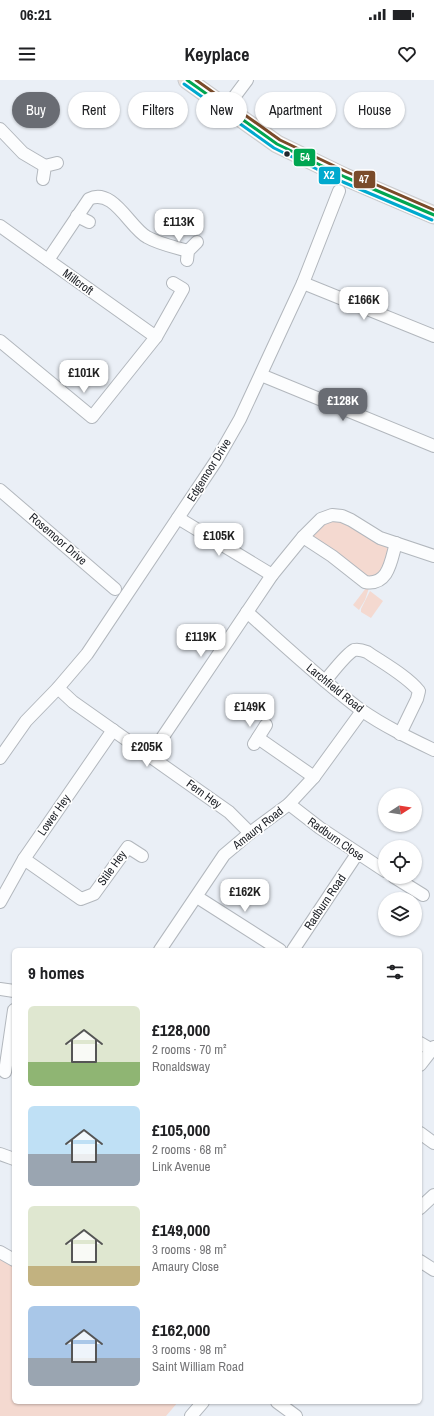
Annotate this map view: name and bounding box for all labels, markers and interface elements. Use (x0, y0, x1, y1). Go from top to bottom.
text: 06:21 (20, 4, 51, 25)
text: Keyplace (185, 42, 249, 67)
icon: menu (16, 43, 38, 65)
icon: heart (396, 43, 418, 65)
chip: Buy (12, 92, 60, 128)
chip: Rent (68, 92, 120, 128)
chip: Filters (128, 92, 188, 128)
chip: New (196, 92, 247, 128)
chip: Apartment (255, 92, 336, 128)
chip: House (344, 92, 405, 128)
line badge: 54 (293, 148, 316, 167)
unlabelled marker (282, 149, 292, 159)
text: 54 (300, 150, 310, 164)
line badge: X2 (318, 166, 341, 185)
text: X2 (323, 168, 335, 182)
line badge: 47 (353, 170, 376, 189)
text: 47 (359, 172, 369, 186)
pin: £113K (151, 209, 207, 243)
text: £113K (164, 213, 194, 230)
street label: Millcroft (59, 265, 97, 299)
pin: £166K (336, 287, 392, 321)
text: £166K (348, 291, 380, 308)
pin: £101K (56, 360, 112, 394)
text: £101K (68, 364, 100, 381)
pin: £128K (315, 388, 371, 422)
text: £128K (327, 392, 359, 409)
street label: Edgemoor Drive (183, 435, 235, 505)
street label: Rosemoor Drive (26, 509, 90, 569)
pin: £105K (191, 523, 247, 557)
text: £105K (203, 527, 235, 544)
pin: £119K (173, 624, 229, 658)
text: £119K (186, 628, 216, 645)
street label: Larchfield Road (303, 660, 367, 716)
pin: £149K (222, 694, 278, 728)
text: £149K (234, 698, 266, 715)
pin: £205K (119, 734, 175, 768)
text: £205K (131, 738, 163, 755)
street label: Fern Hey (183, 776, 225, 812)
north arrow (378, 788, 422, 832)
map controls (378, 788, 422, 936)
street label: Lower Hey (34, 791, 74, 839)
street label: Amaury Road (229, 803, 287, 853)
street label: Radburn Close (305, 814, 367, 864)
button: locate (378, 840, 422, 884)
street label: Stile Hey (94, 847, 130, 889)
street label: Radburn Road (300, 871, 350, 933)
pin: £162K (217, 879, 273, 913)
text: £162K (229, 883, 261, 900)
button: layers (378, 892, 422, 936)
text: 9 homes (28, 961, 85, 984)
icon: filters (384, 961, 406, 983)
text: £128,000 (152, 1018, 210, 1041)
icon: home (60, 1022, 108, 1070)
text: 2 rooms · 70 m² (152, 1041, 227, 1058)
text: Ronaldsway (152, 1058, 210, 1075)
text: £105,000 (152, 1118, 210, 1141)
icon: home (60, 1122, 108, 1170)
text: 2 rooms · 68 m² (152, 1141, 227, 1158)
text: Link Avenue (152, 1158, 211, 1175)
text: £149,000 (152, 1218, 210, 1241)
icon: home (60, 1222, 108, 1270)
text: 3 rooms · 98 m² (152, 1241, 227, 1258)
text: Amaury Close (152, 1258, 219, 1275)
text: £162,000 (152, 1318, 210, 1341)
icon: home (60, 1322, 108, 1370)
text: 3 rooms · 98 m² (152, 1341, 227, 1358)
text: Saint William Road (152, 1358, 244, 1375)

